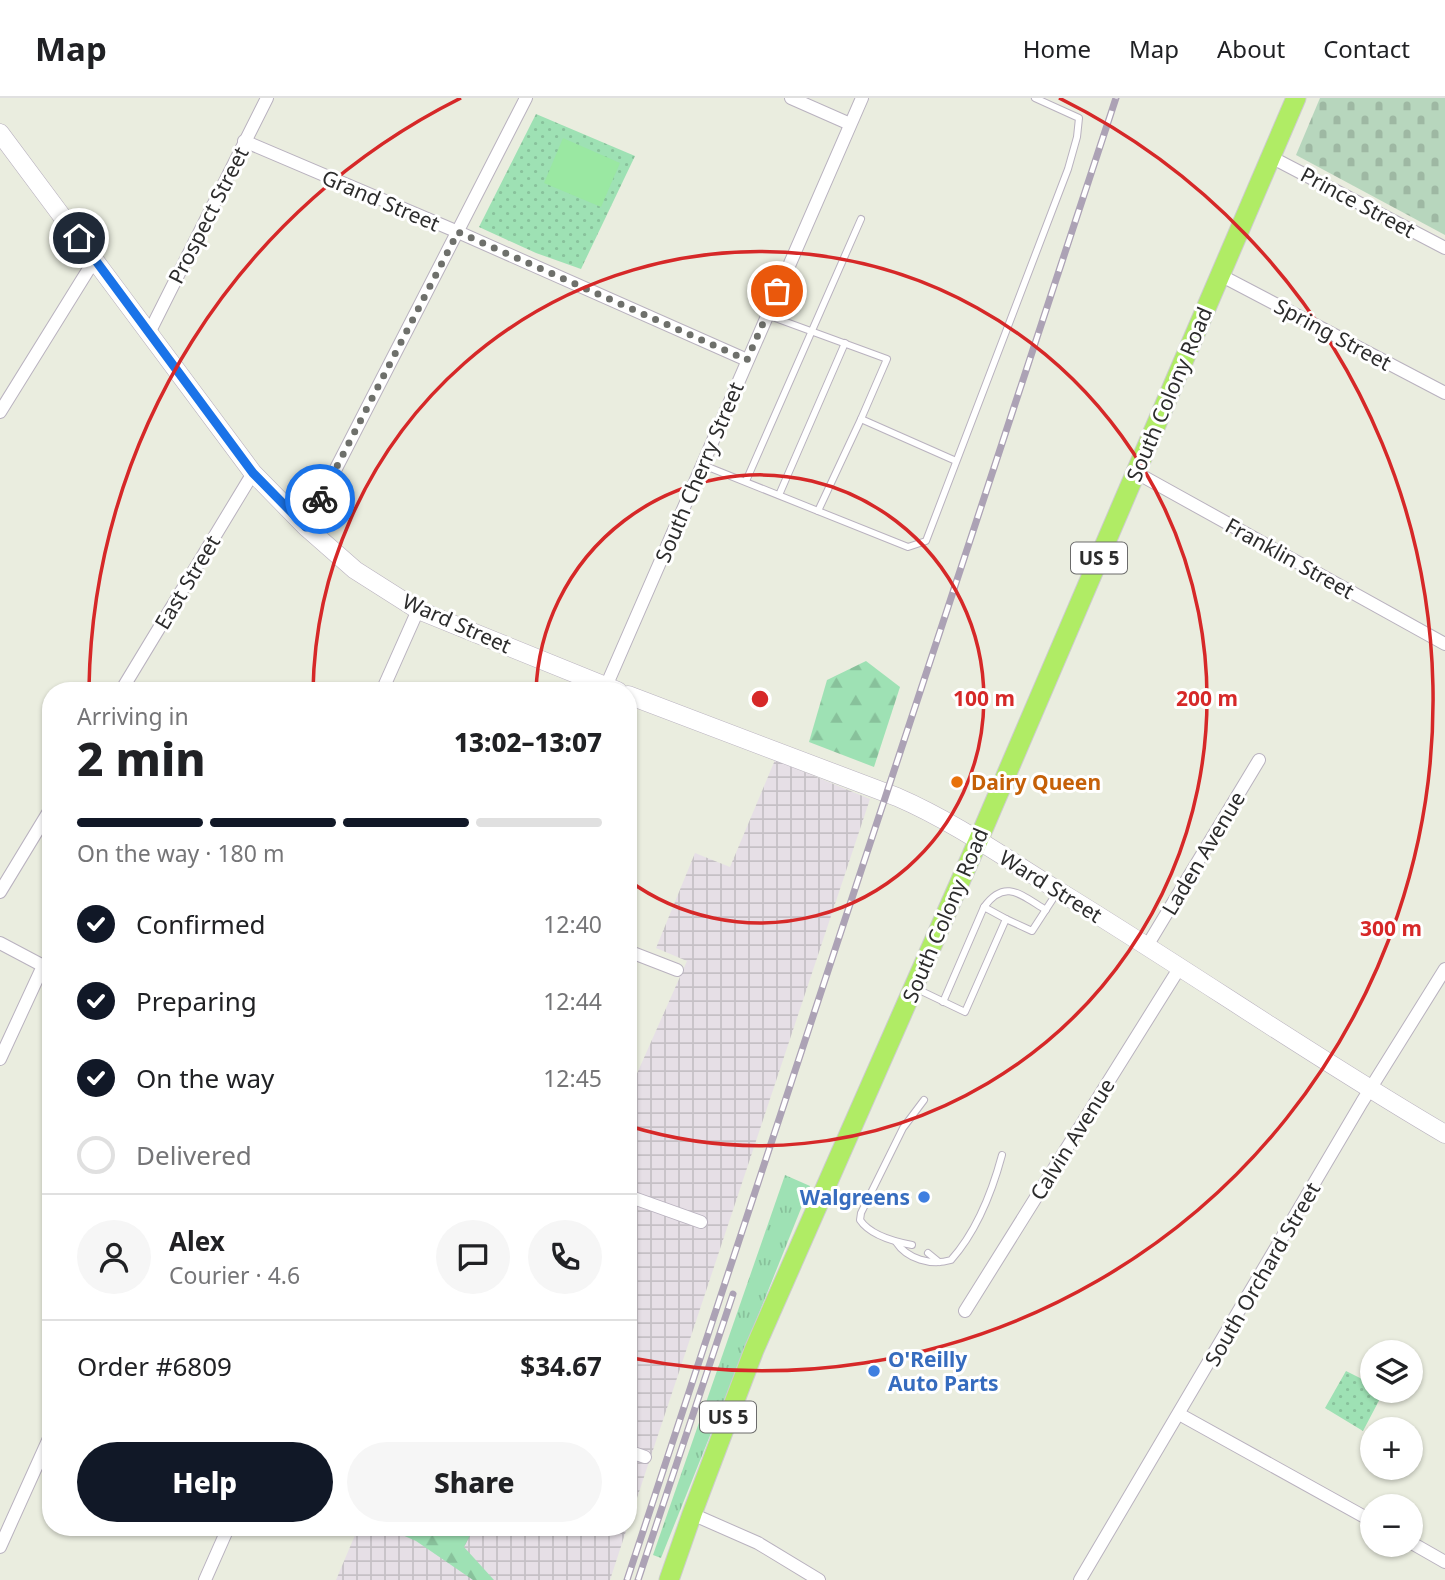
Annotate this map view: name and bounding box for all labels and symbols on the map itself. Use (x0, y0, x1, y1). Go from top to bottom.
street label: Prospect Street (161, 141, 255, 288)
street label: Prince Street (1296, 160, 1420, 244)
street label: Grand Street (318, 163, 445, 238)
pin (49, 208, 109, 268)
pin (747, 261, 807, 321)
street label: Spring Street (1270, 291, 1397, 377)
street label: South Colony Road (1120, 302, 1218, 486)
street label: South Cherry Street (648, 377, 750, 567)
courier (285, 464, 355, 534)
street label: Franklin Street (1221, 511, 1360, 605)
street label: East Street (148, 529, 226, 634)
road number: US 5 (1071, 542, 1127, 573)
street label: Ward Street (398, 587, 516, 660)
text: 100 m (953, 684, 1015, 712)
text: 200 m (1176, 684, 1238, 712)
centre of rings (748, 687, 772, 711)
place label: Dairy Queen (971, 768, 1101, 796)
marker: Dairy Queen (949, 774, 965, 790)
street label: Laden Avenue (1155, 786, 1251, 920)
street label: South Colony Road (896, 823, 994, 1007)
street label: Ward Street (994, 843, 1108, 929)
text: 300 m (1360, 914, 1422, 942)
street label: Calvin Avenue (1023, 1073, 1121, 1205)
street label: South Orchard Street (1198, 1177, 1326, 1371)
place label: Walgreens (800, 1183, 910, 1211)
marker: Walgreens (916, 1189, 932, 1205)
place label: O'Reilly Auto Parts (888, 1345, 999, 1397)
marker: O'Reilly Auto Parts (866, 1363, 882, 1379)
road number: US 5 (700, 1401, 756, 1432)

